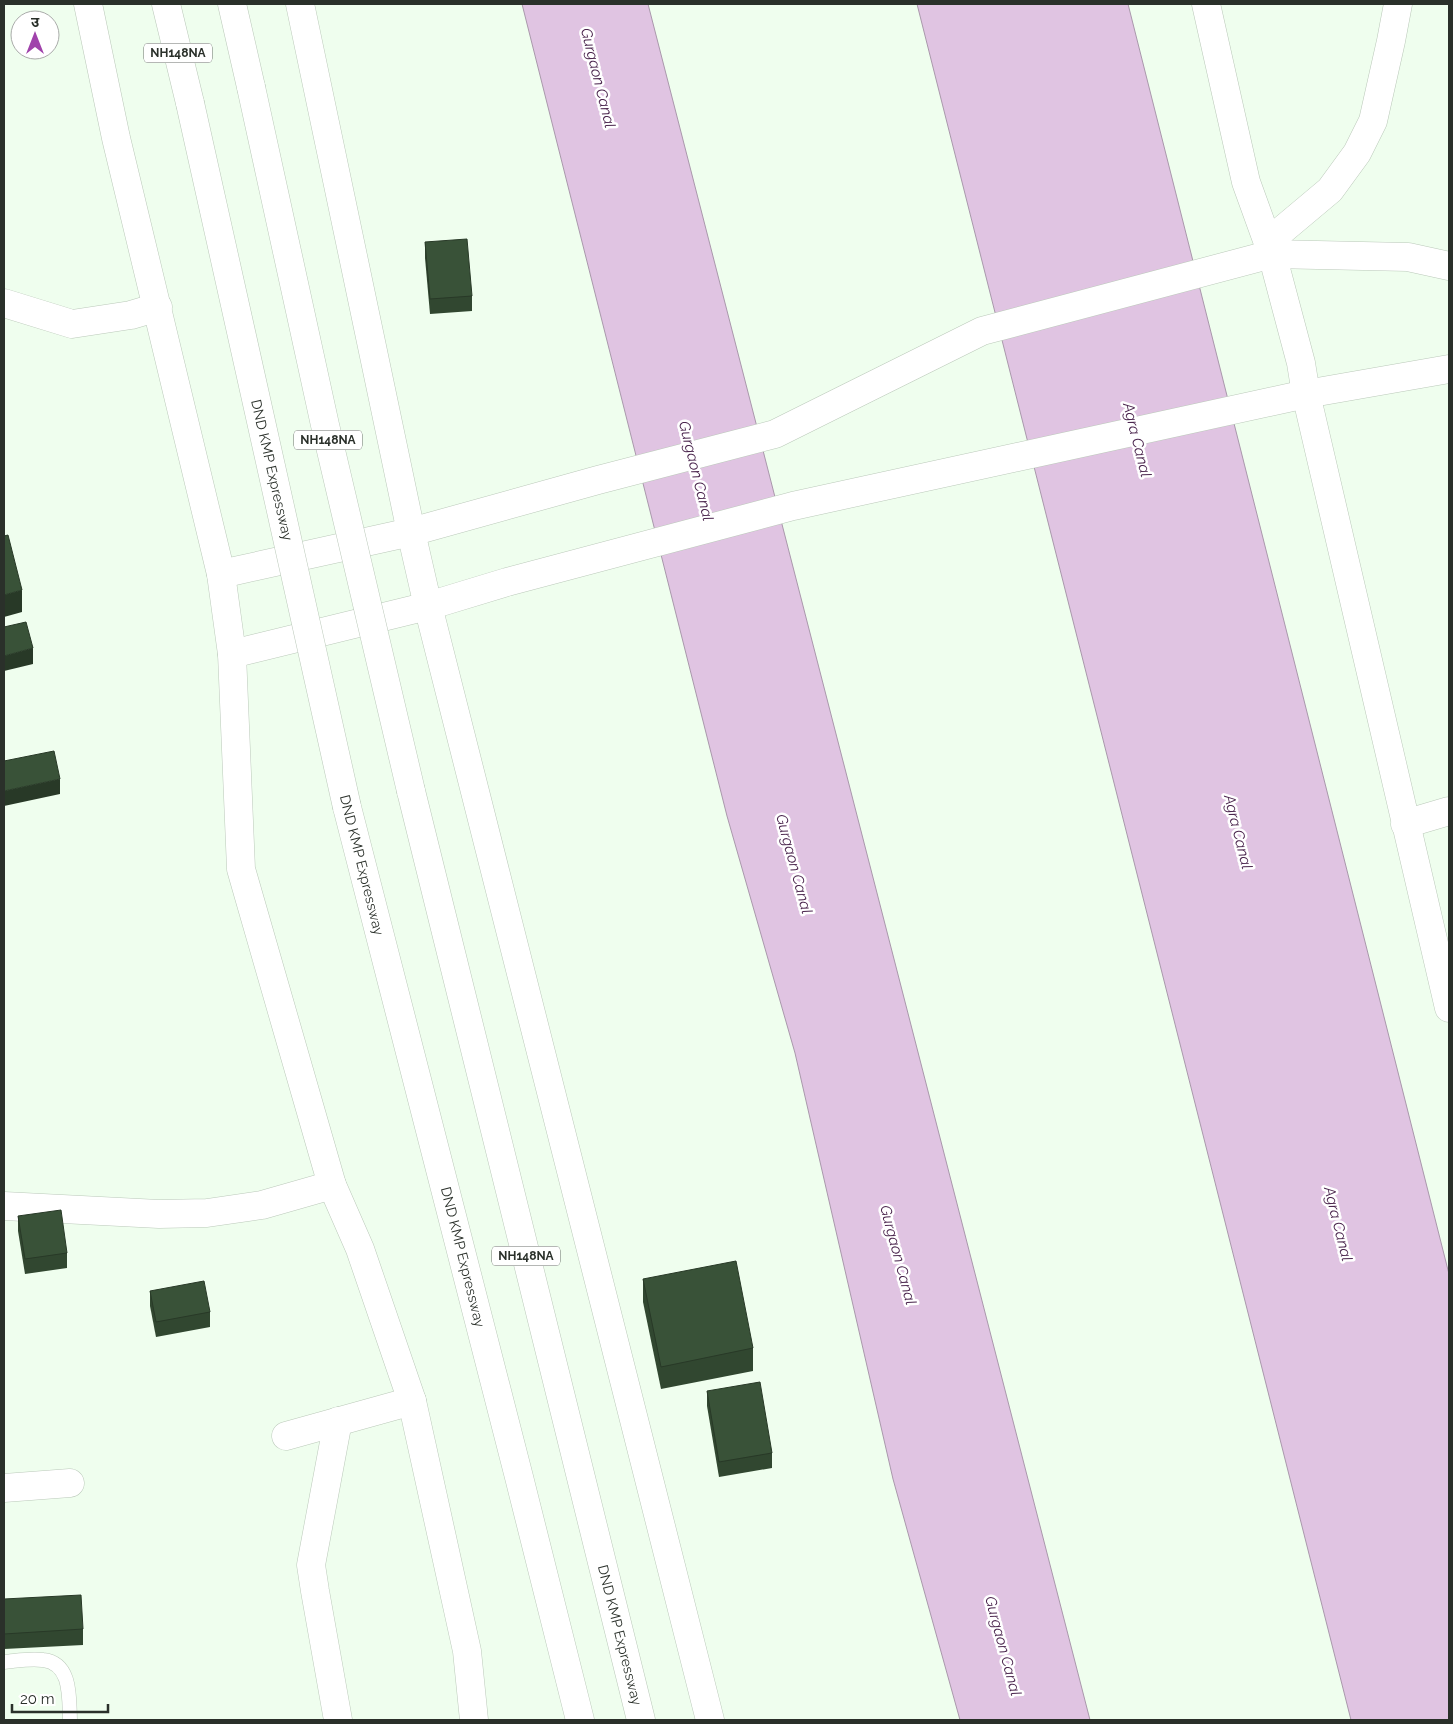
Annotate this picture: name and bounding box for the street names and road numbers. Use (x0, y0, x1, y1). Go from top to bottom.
road number: NH148NA (144, 44, 212, 62)
street label: DND KMP Expressway (248, 398, 296, 542)
road number: NH148NA (294, 430, 362, 450)
street label: DND KMP Expressway (337, 793, 387, 937)
street label: DND KMP Expressway (438, 1185, 488, 1329)
road number: NH148NA (492, 1246, 560, 1266)
street label: DND KMP Expressway (595, 1563, 645, 1707)

